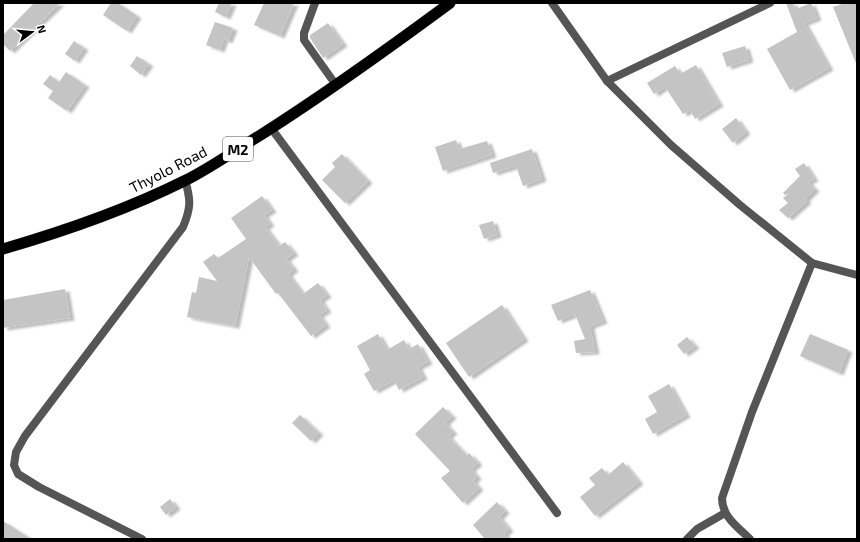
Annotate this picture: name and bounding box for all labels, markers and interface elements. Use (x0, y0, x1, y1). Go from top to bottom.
north arrow (12, 12, 52, 52)
text: N (35, 23, 49, 35)
road number: M2 (223, 137, 253, 161)
street label: Thyolo Road (126, 142, 210, 196)

